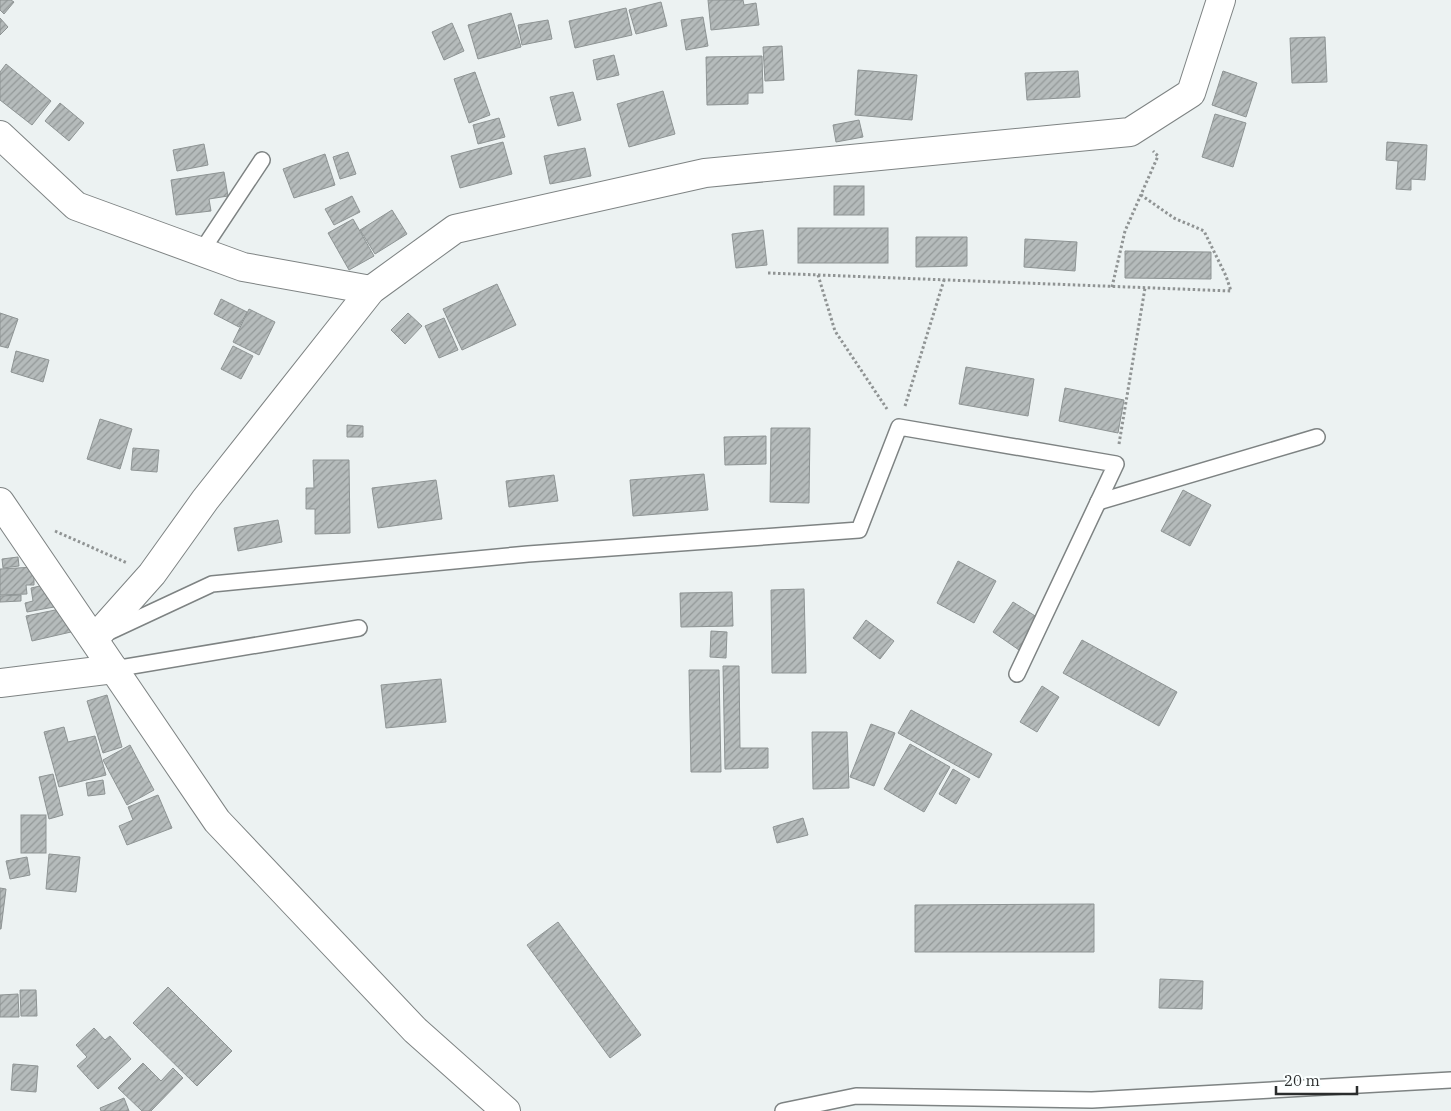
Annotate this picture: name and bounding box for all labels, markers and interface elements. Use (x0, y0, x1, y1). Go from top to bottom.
scale bar (1276, 1064, 1357, 1096)
text: 20 m (1284, 1071, 1320, 1090)

